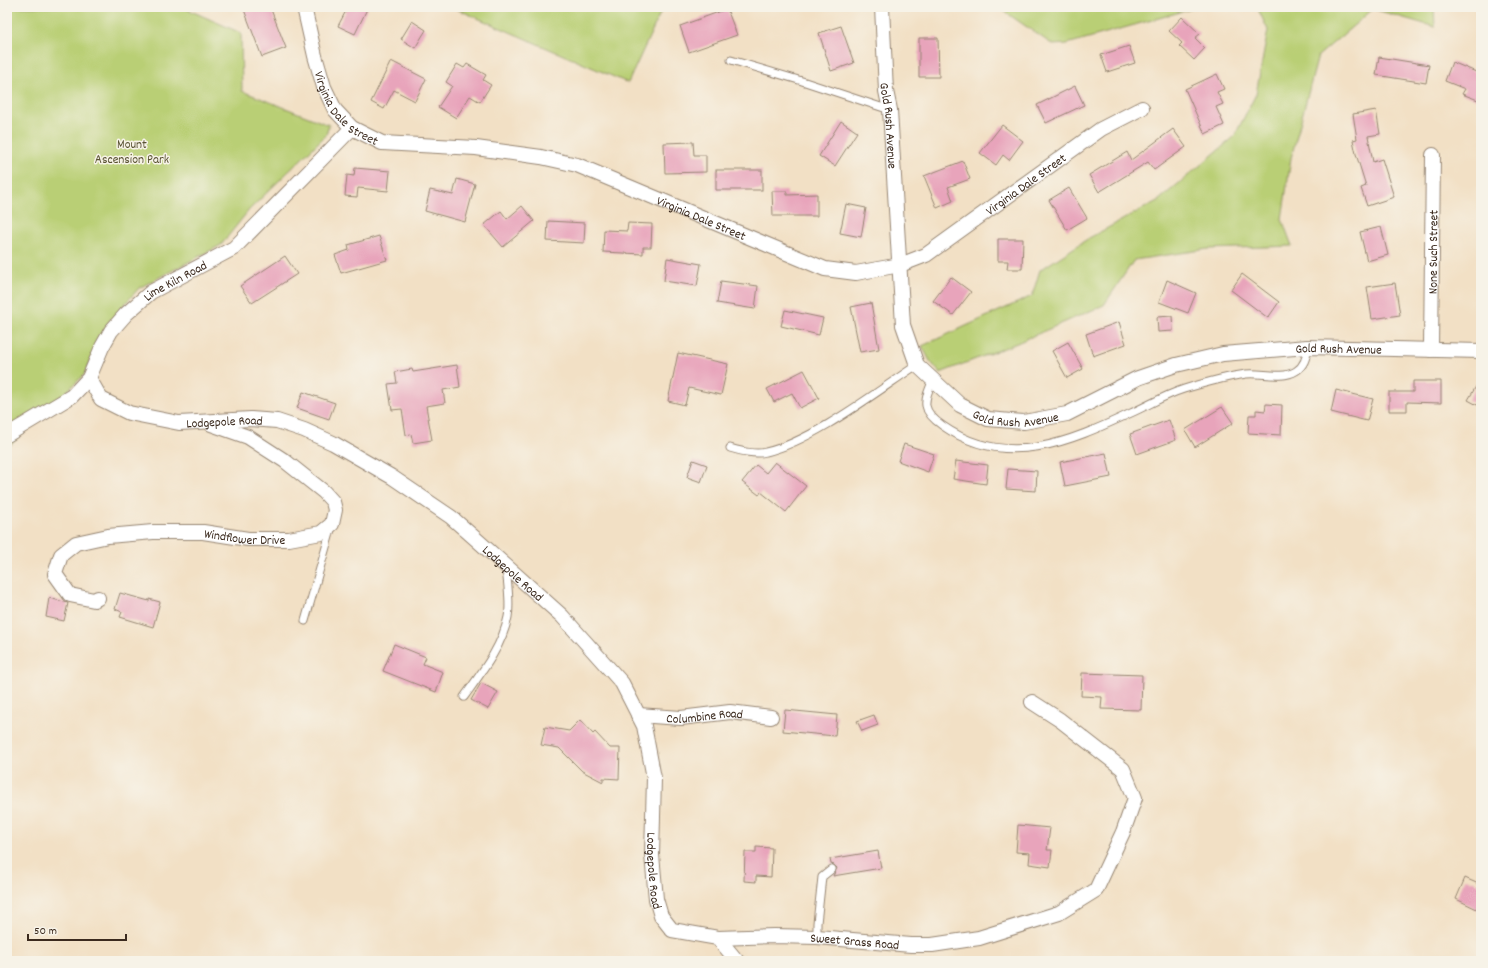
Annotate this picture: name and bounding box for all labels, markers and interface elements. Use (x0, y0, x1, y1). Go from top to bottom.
street label: Virginia Dale Street (308, 69, 381, 152)
street label: Gold Rush Avenue (874, 82, 901, 170)
park label: Mount Ascension Park (95, 136, 169, 170)
street label: Virginia Dale Street (982, 150, 1071, 221)
street label: Virginia Dale Street (653, 192, 748, 247)
street label: None Such Street (1425, 210, 1444, 294)
street label: Lime Kiln Road (140, 257, 211, 307)
street label: Gold Rush Avenue (1295, 340, 1382, 361)
street label: Gold Rush Avenue (969, 406, 1061, 434)
street label: Lodgepole Road (186, 412, 263, 435)
street label: Windflower Drive (203, 525, 286, 551)
street label: Lodgepole Road (477, 542, 547, 607)
street label: Columbine Road (666, 705, 744, 730)
street label: Lodgepole Road (640, 832, 666, 912)
scale bar (28, 916, 126, 942)
text: 50 m (34, 923, 57, 940)
street label: Sweet Grass Road (810, 930, 900, 956)

